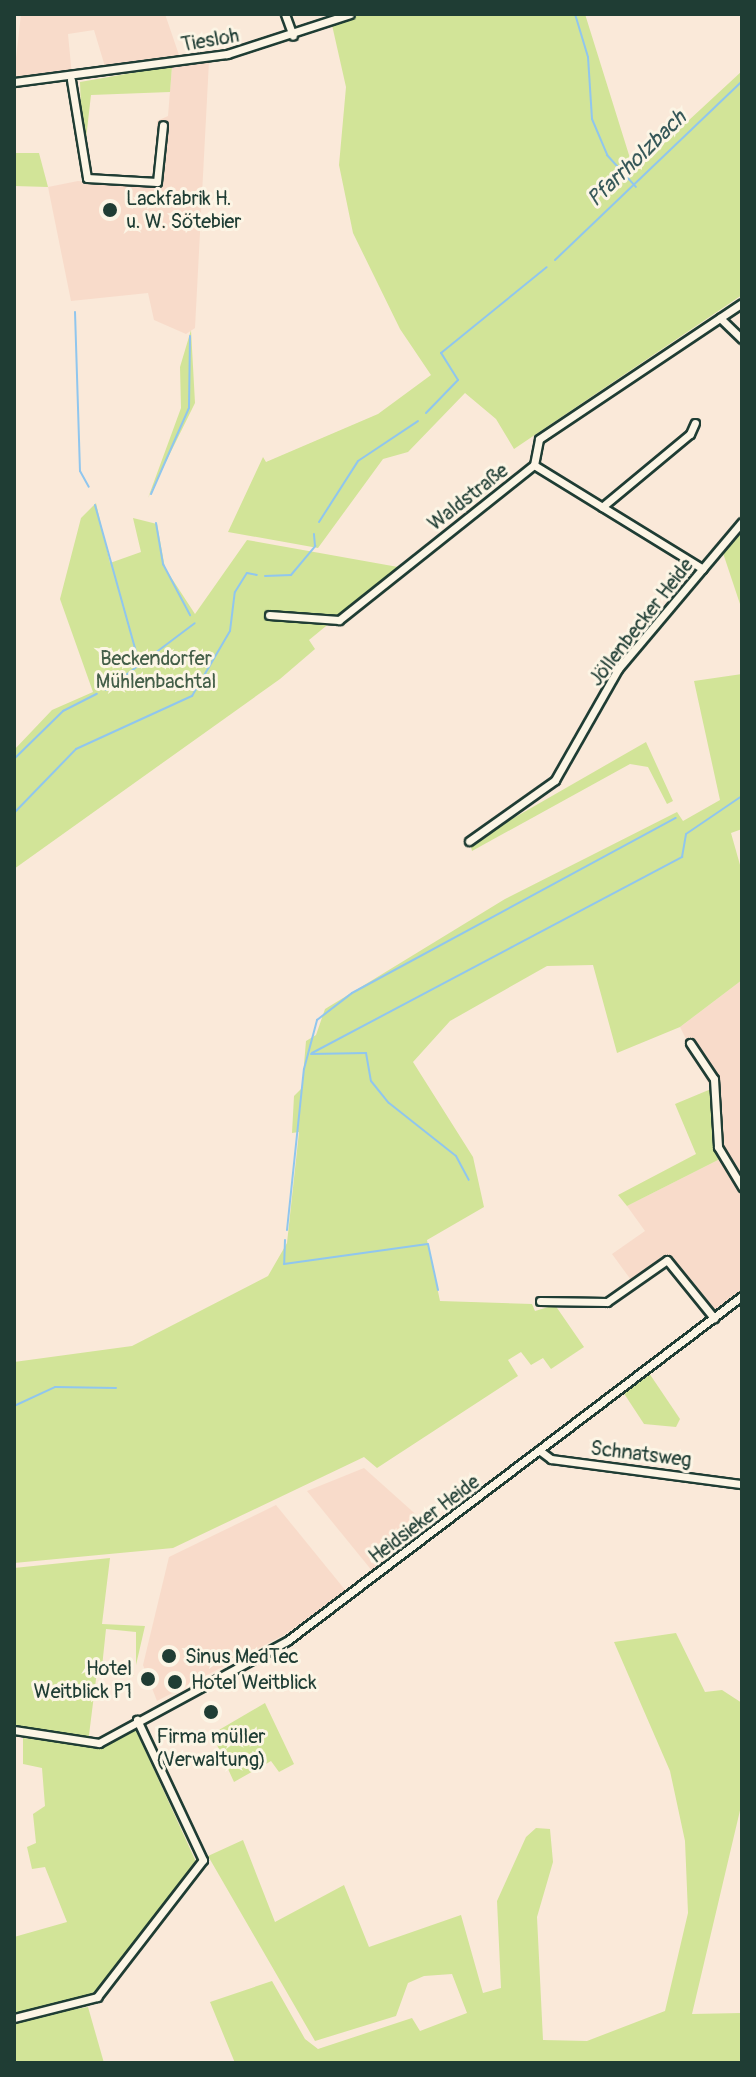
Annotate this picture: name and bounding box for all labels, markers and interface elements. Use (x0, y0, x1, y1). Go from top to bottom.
street label: Tiesloh (179, 23, 241, 57)
water label: Pfarrholzbach (582, 105, 692, 213)
place label: Lackfabrik H. u. W. Sötebier (126, 186, 241, 233)
marker: Lackfabrik H. u. W. Sötebier (101, 201, 119, 219)
street label: Waldstraße (423, 458, 513, 536)
street label: Jöllenbecker Heide (584, 553, 698, 691)
park label: Beckendorfer Mühlenbachtal (96, 647, 216, 694)
street label: Schnatsweg (589, 1436, 693, 1472)
street label: Heidsieker Heide (364, 1470, 484, 1568)
place label: Sinus MedTec (185, 1644, 299, 1668)
marker: Sinus MedTec (160, 1647, 178, 1665)
place label: Hotel Weitblick P1 (34, 1656, 132, 1703)
marker: Hotel Weitblick P1 (139, 1670, 157, 1688)
place label: Hotel Weitblick (191, 1670, 317, 1694)
marker: Hotel Weitblick (166, 1673, 184, 1691)
marker: Firma müller (Verwaltung) (202, 1703, 220, 1721)
place label: Firma müller (Verwaltung) (156, 1724, 266, 1771)

